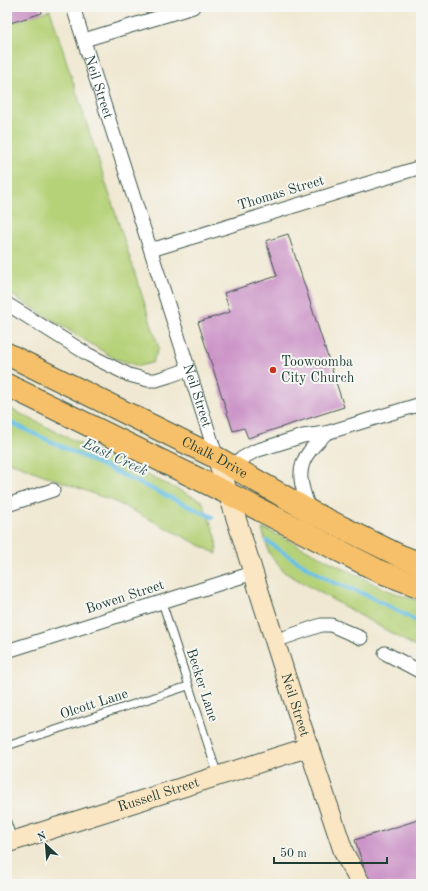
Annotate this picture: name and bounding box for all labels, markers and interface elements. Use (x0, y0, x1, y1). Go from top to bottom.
street label: Neil Street (82, 54, 115, 121)
street label: Thomas Street (236, 173, 326, 213)
place label: Toowoomba City Church (281, 355, 355, 385)
street label: Neil Street (180, 362, 214, 429)
marker: Toowoomba City Church (268, 365, 278, 375)
street label: Chalk Drive (179, 435, 250, 481)
water label: East Creek (79, 436, 150, 480)
street label: Bowen Street (84, 578, 166, 616)
street label: Becker Lane (184, 647, 220, 723)
street label: Neil Street (278, 671, 312, 739)
street label: Olcott Lane (58, 686, 130, 722)
street label: Russell Street (116, 775, 201, 814)
north arrow (26, 825, 66, 865)
text: N (36, 830, 49, 844)
scale bar (274, 839, 387, 865)
text: 50 m (280, 847, 307, 860)

